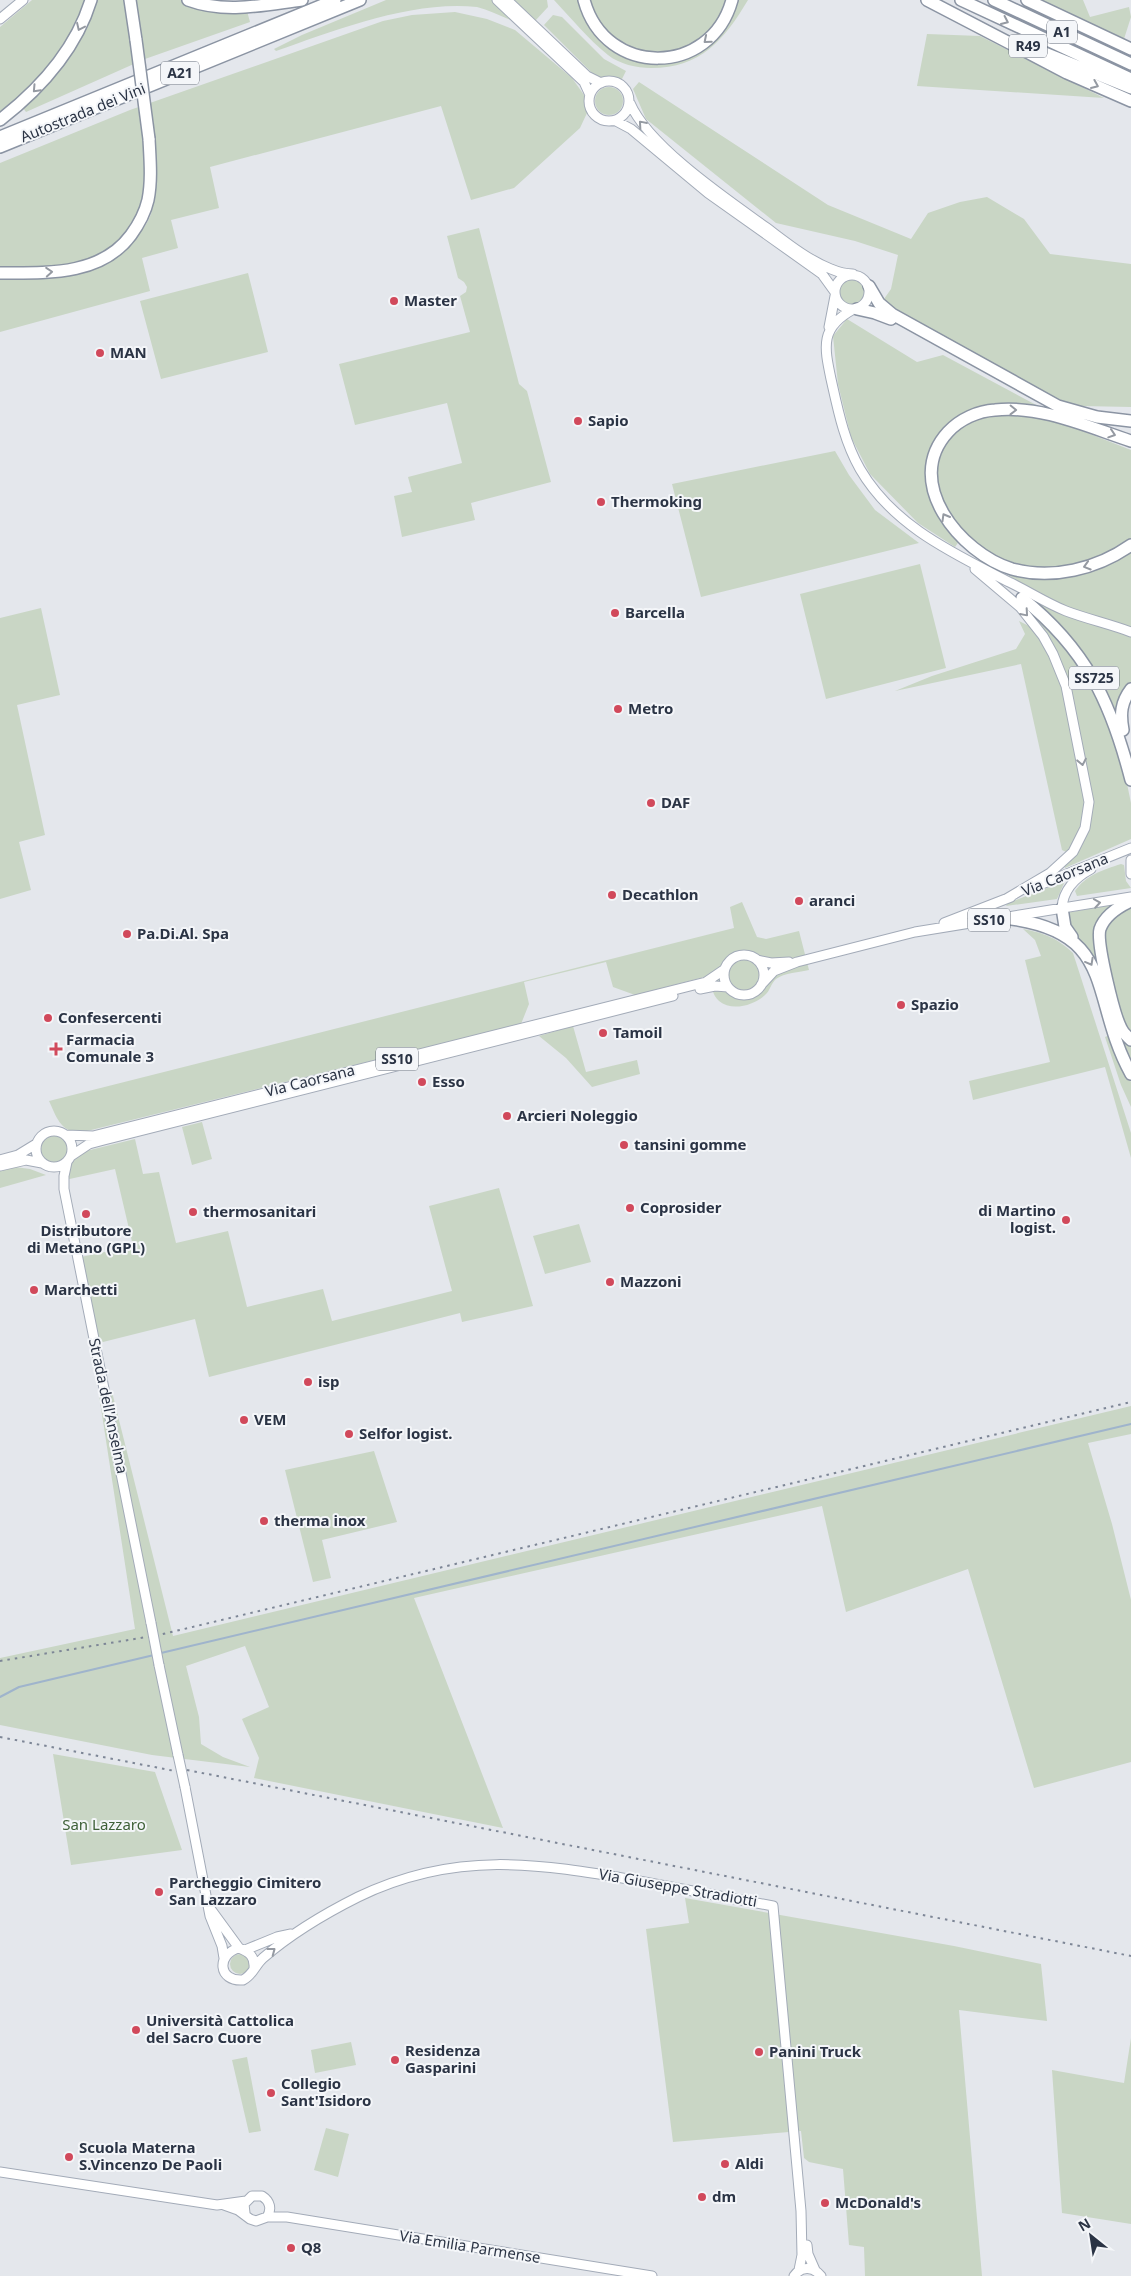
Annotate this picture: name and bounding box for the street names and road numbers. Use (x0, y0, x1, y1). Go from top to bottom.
road number: A1 (1047, 21, 1077, 44)
road number: R49 (1009, 34, 1047, 58)
road number: A21 (161, 62, 199, 84)
street label: Autostrada dei Vini (17, 78, 148, 146)
road number: SS725 (1069, 666, 1119, 690)
street label: Via Caorsana (1018, 848, 1111, 901)
road number: SS10 (968, 908, 1010, 932)
road number: SS10 (376, 1048, 418, 1070)
street label: Via Caorsana (263, 1059, 357, 1101)
street label: Strada dell'Anselma (85, 1336, 133, 1475)
street label: Via Giuseppe Stradiotti (597, 1863, 759, 1911)
street label: Via Emilia Parmense (398, 2225, 542, 2267)

